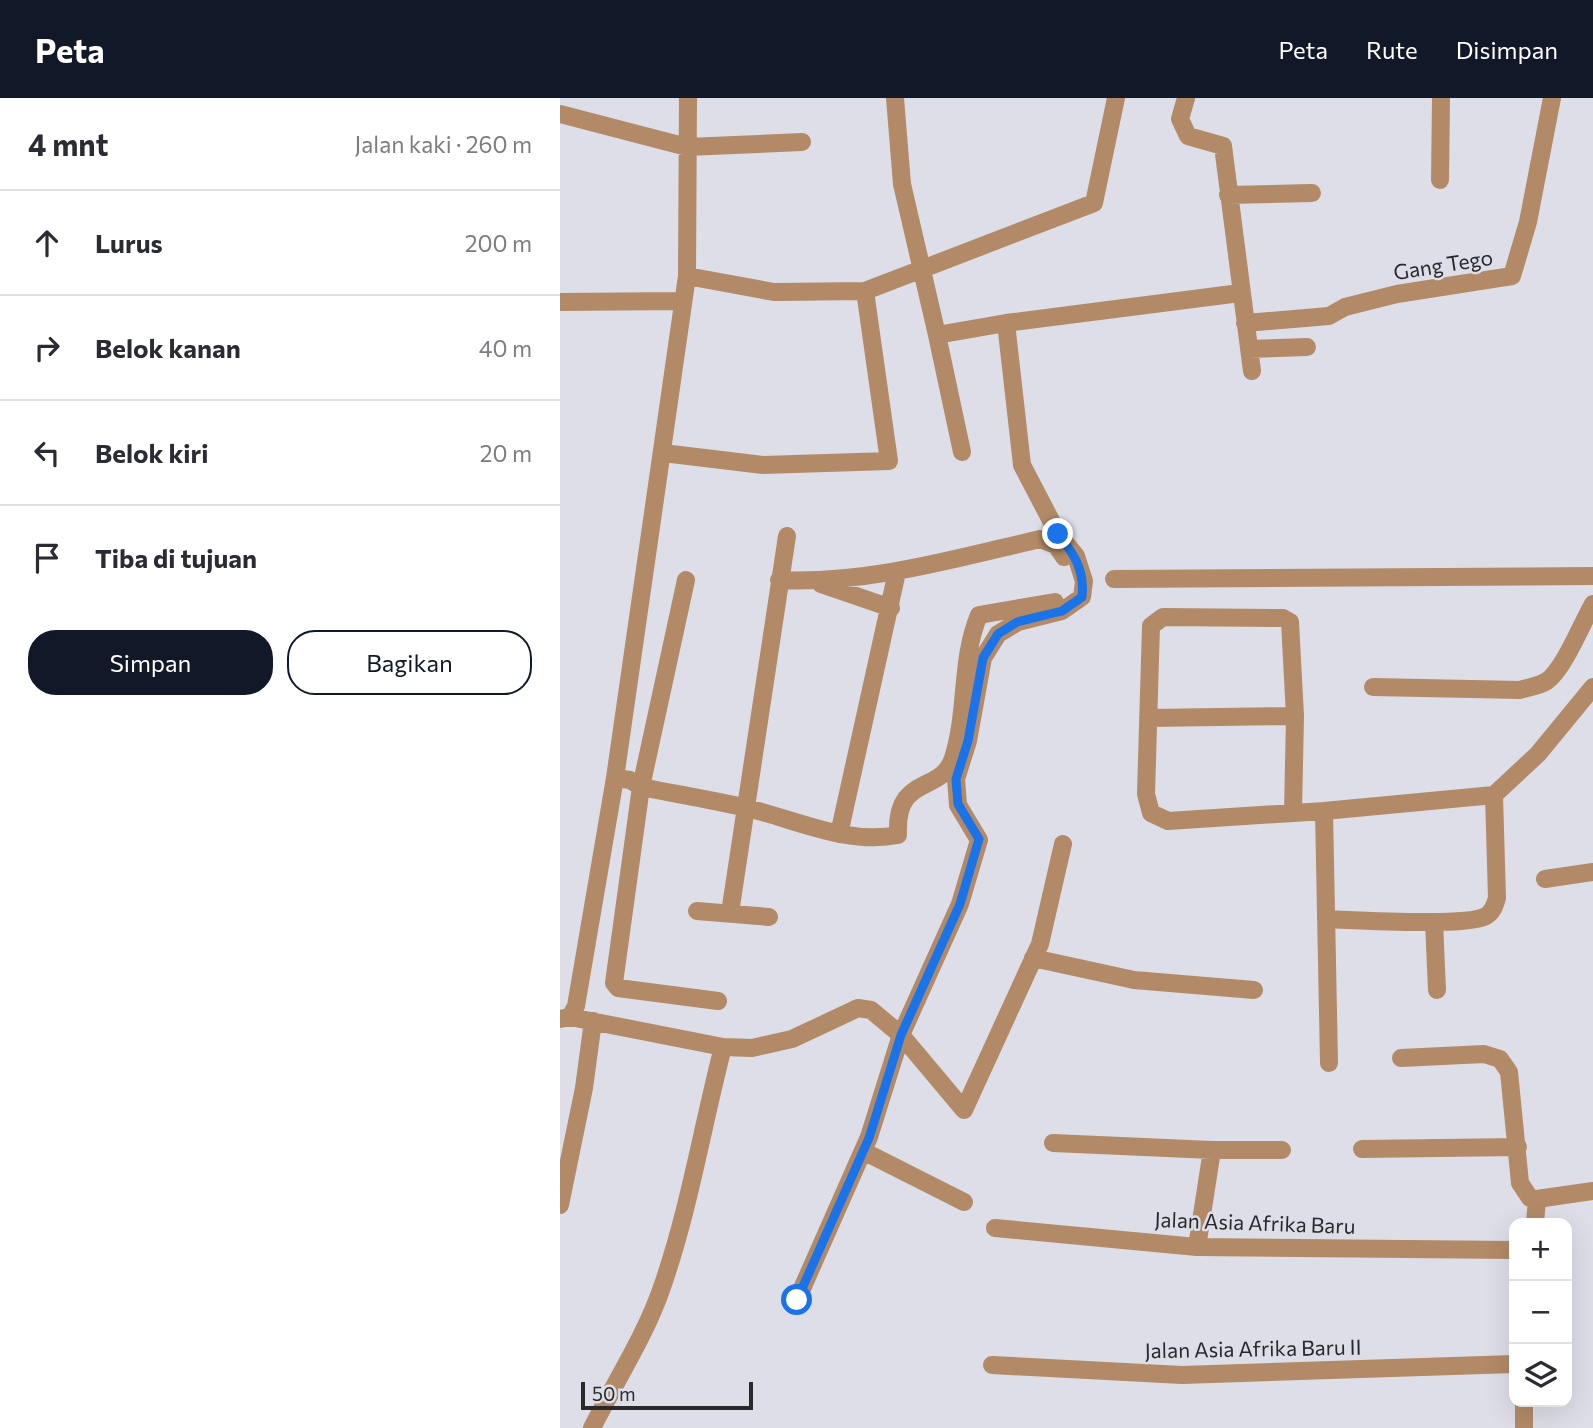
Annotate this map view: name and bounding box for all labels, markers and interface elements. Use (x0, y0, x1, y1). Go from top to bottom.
text: Peta (35, 29, 105, 70)
text: Peta (1278, 35, 1328, 64)
text: Rute (1366, 35, 1418, 64)
text: Disimpan (1456, 35, 1558, 64)
text: 4 mnt (28, 125, 108, 162)
text: Jalan kaki · 260 m (355, 130, 532, 158)
icon: ahead (28, 224, 66, 262)
text: Lurus (95, 227, 163, 258)
text: 200 m (465, 229, 532, 257)
street label: Gang Tego (1391, 244, 1495, 284)
icon: right (28, 329, 66, 367)
text: Belok kanan (95, 332, 241, 363)
text: 40 m (479, 334, 532, 362)
icon: left (28, 434, 66, 472)
text: Belok kiri (95, 437, 209, 468)
text: 20 m (480, 439, 532, 467)
route end (1042, 518, 1073, 549)
icon: arrive (28, 539, 66, 577)
text: Tiba di tujuan (95, 542, 257, 573)
button: Simpan (28, 630, 273, 695)
button: Bagikan (287, 630, 532, 695)
street label: Jalan Asia Afrika Baru (1154, 1206, 1356, 1238)
map controls (1509, 1218, 1572, 1407)
button: + (1509, 1218, 1572, 1281)
button: − (1509, 1281, 1572, 1344)
route start (781, 1284, 812, 1315)
street label: Jalan Asia Afrika Baru II (1144, 1334, 1362, 1362)
button: layers (1509, 1344, 1572, 1407)
scale bar (581, 1379, 752, 1411)
text: 50 m (592, 1382, 636, 1405)

